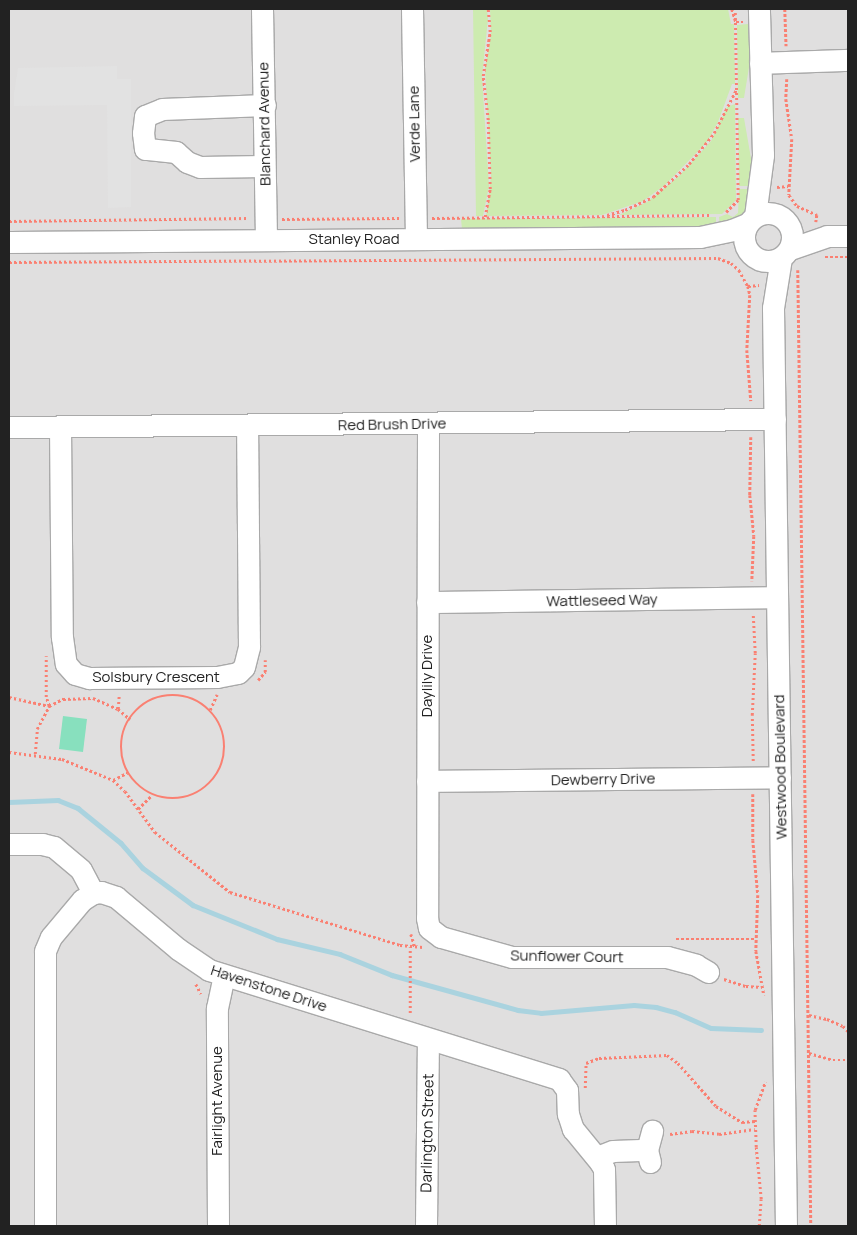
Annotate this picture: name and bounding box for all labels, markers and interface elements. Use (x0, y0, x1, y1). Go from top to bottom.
street label: Blanchard Avenue (254, 62, 274, 186)
street label: Verde Lane (404, 86, 424, 162)
street label: Stanley Road (308, 230, 400, 248)
street label: Red Brush Drive (338, 414, 446, 434)
street label: Wattleseed Way (546, 590, 658, 610)
street label: Daylily Drive (418, 635, 436, 717)
street label: Solsbury Crescent (92, 668, 220, 686)
street label: Westwood Boulevard (770, 694, 790, 840)
street label: Dewberry Drive (551, 769, 655, 789)
street label: Sunflower Court (510, 946, 624, 966)
street label: Havenstone Drive (209, 961, 329, 1015)
street label: Fairlight Avenue (208, 1046, 226, 1156)
street label: Darlington Street (417, 1073, 437, 1193)

